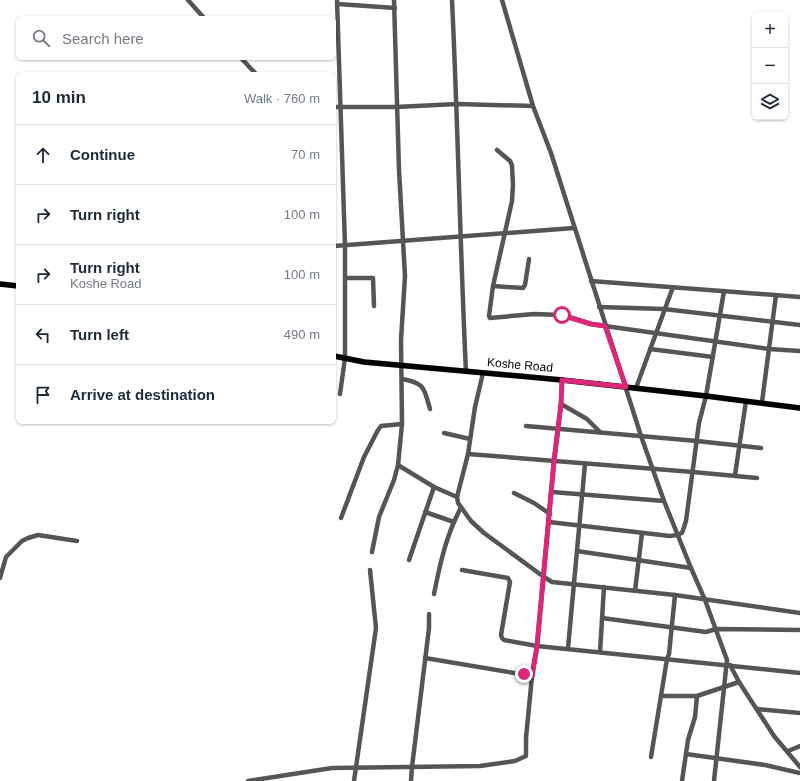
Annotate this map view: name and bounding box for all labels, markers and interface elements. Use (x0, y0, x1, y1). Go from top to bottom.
map controls (752, 12, 788, 120)
button: + (752, 12, 788, 48)
search box (16, 16, 336, 60)
icon: search (30, 27, 52, 49)
text: Search here (62, 30, 144, 47)
button: − (752, 48, 788, 84)
button: layers (752, 84, 788, 120)
text: 10 min (32, 88, 86, 107)
text: Walk · 760 m (244, 91, 320, 106)
icon: ahead (32, 144, 54, 166)
text: Continue (70, 146, 135, 163)
text: 70 m (291, 147, 320, 162)
icon: right (32, 204, 54, 226)
text: Turn right (70, 206, 140, 223)
text: 100 m (284, 207, 320, 222)
text: Turn right (70, 259, 140, 276)
icon: right (32, 264, 54, 286)
text: 100 m (284, 267, 320, 282)
text: Koshe Road (70, 276, 142, 291)
route start (553, 306, 571, 324)
icon: left (32, 324, 54, 346)
text: Turn left (70, 326, 129, 343)
text: 490 m (284, 327, 320, 342)
street label: Koshe Road (486, 355, 554, 375)
icon: arrive (32, 384, 54, 406)
text: Arrive at destination (70, 386, 215, 403)
route end (515, 665, 533, 683)

